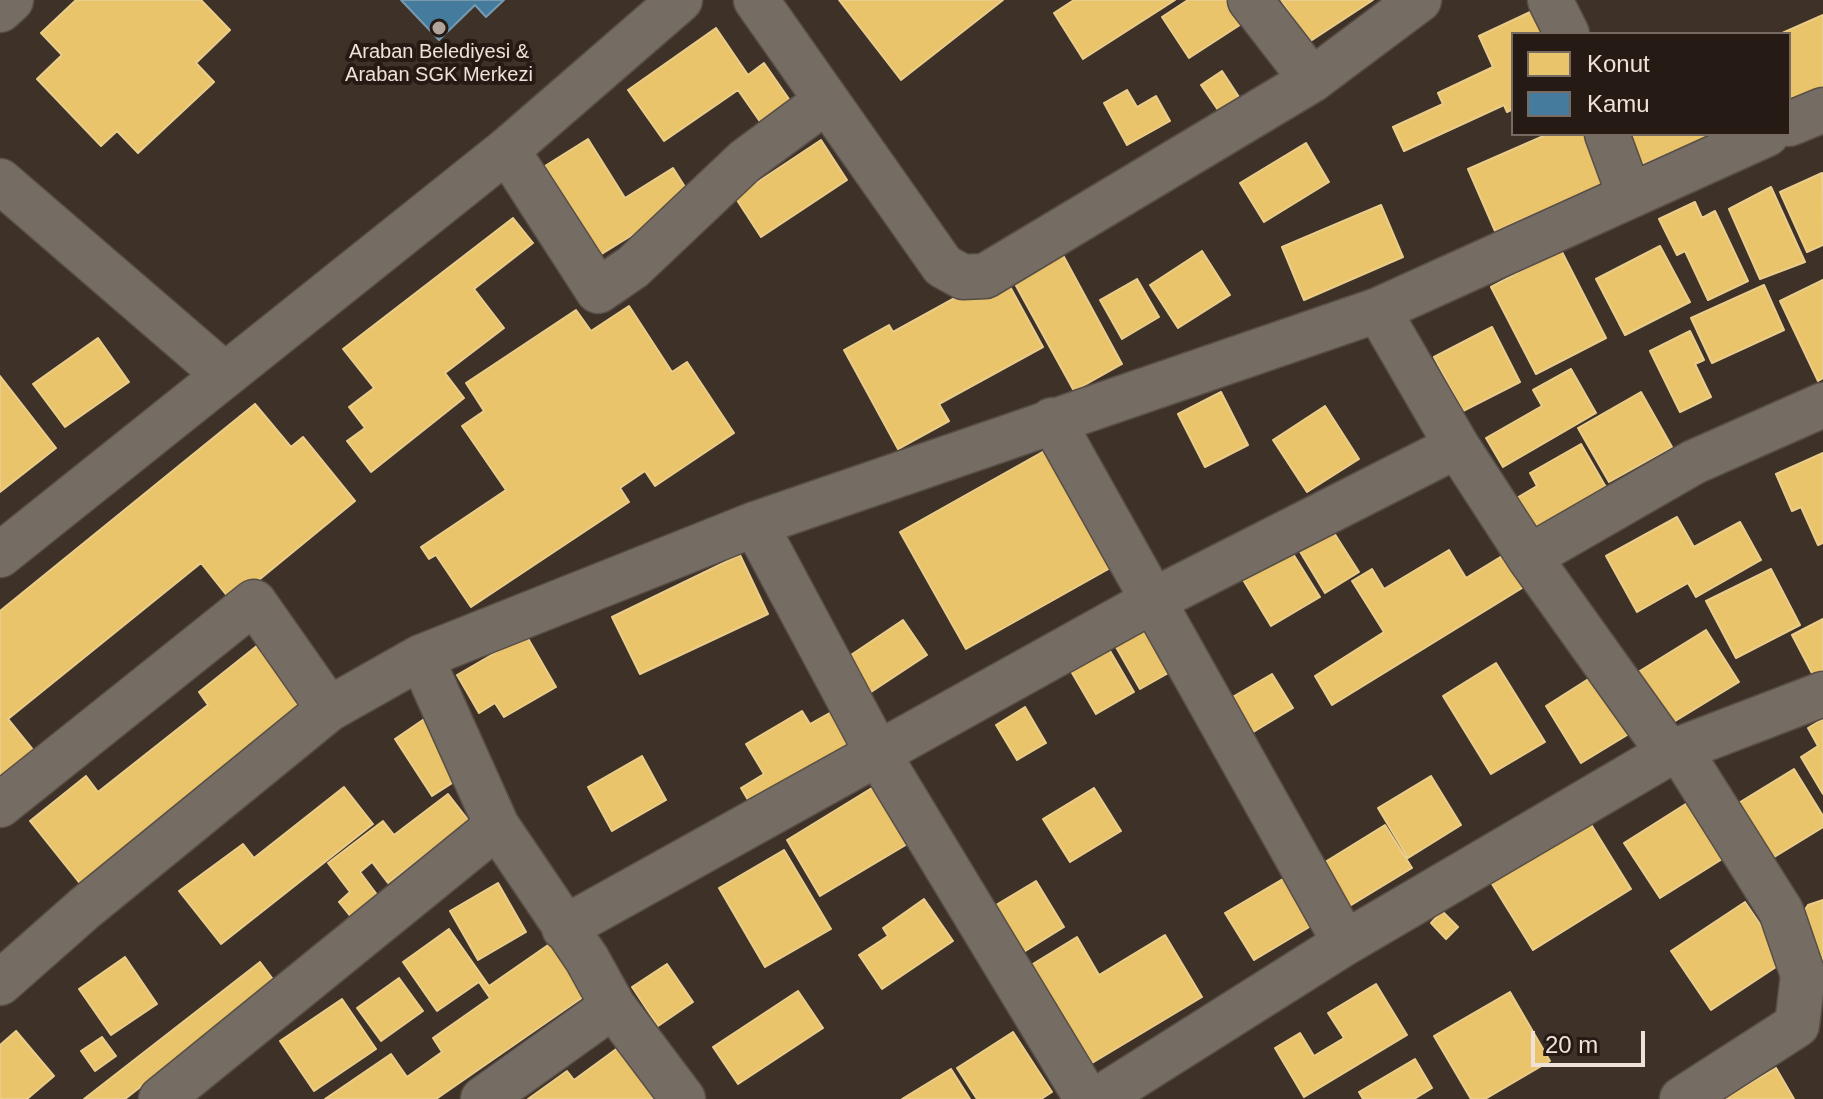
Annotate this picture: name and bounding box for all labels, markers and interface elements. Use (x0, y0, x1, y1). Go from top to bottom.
marker: Araban Belediyesi & Araban SGK Merkezi (430, 19, 448, 37)
legend (1511, 32, 1791, 136)
place label: Araban Belediyesi & Araban SGK Merkezi (345, 40, 533, 87)
text: Konut (1587, 50, 1650, 77)
text: Kamu (1587, 90, 1650, 117)
scale bar (1535, 1015, 1649, 1065)
text: 20 m (1545, 1031, 1598, 1058)

